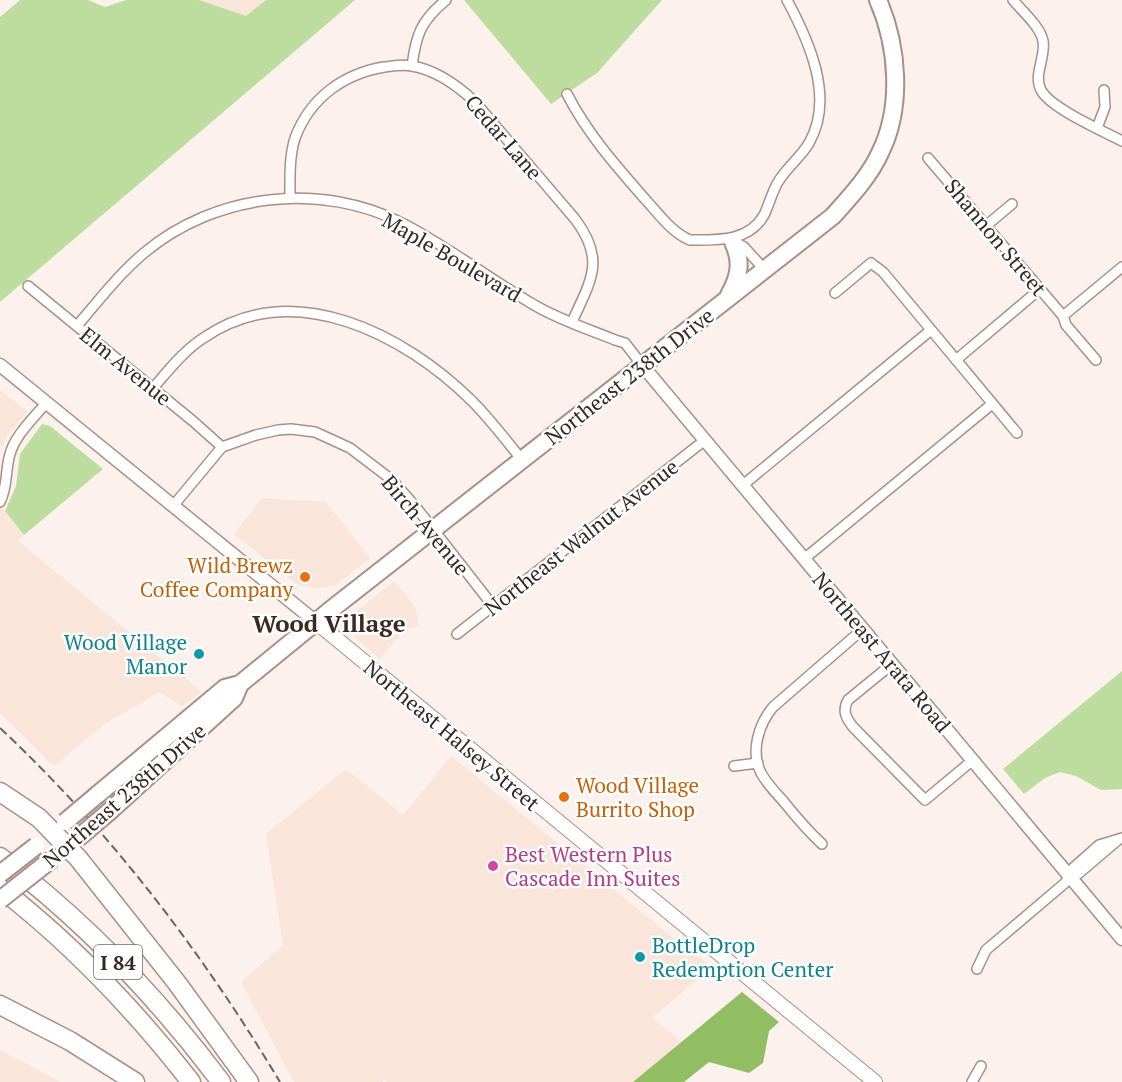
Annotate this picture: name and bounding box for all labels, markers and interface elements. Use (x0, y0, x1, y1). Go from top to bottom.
street label: Cedar Lane (459, 88, 549, 186)
street label: Shannon Street (939, 173, 1053, 301)
street label: Maple Boulevard (377, 206, 527, 308)
street label: Northeast 238th Drive (539, 301, 719, 451)
street label: Elm Avenue (74, 320, 178, 412)
street label: Northeast Walnut Avenue (478, 452, 684, 622)
street label: Birch Avenue (376, 469, 476, 581)
place label: Wild Brewz Coffee Company (140, 551, 293, 603)
street label: Northeast Arata Road (807, 566, 958, 738)
marker: Wild Brewz Coffee Company (298, 570, 312, 584)
district label: Wood Village (252, 607, 406, 639)
place label: Wood Village Manor (64, 628, 187, 680)
marker: Wood Village Manor (192, 647, 206, 661)
street label: Northeast Halsey Street (358, 653, 546, 817)
street label: Northeast 238th Drive (37, 716, 211, 874)
place label: Wood Village Burrito Shop (576, 771, 699, 823)
marker: Wood Village Burrito Shop (557, 790, 571, 804)
place label: Best Western Plus Cascade Inn Suites (505, 840, 680, 892)
marker: Best Western Plus Cascade Inn Suites (486, 859, 500, 873)
place label: BottleDrop Redemption Center (652, 931, 833, 983)
road number: I 84 (94, 945, 142, 979)
marker: BottleDrop Redemption Center (633, 950, 647, 964)

